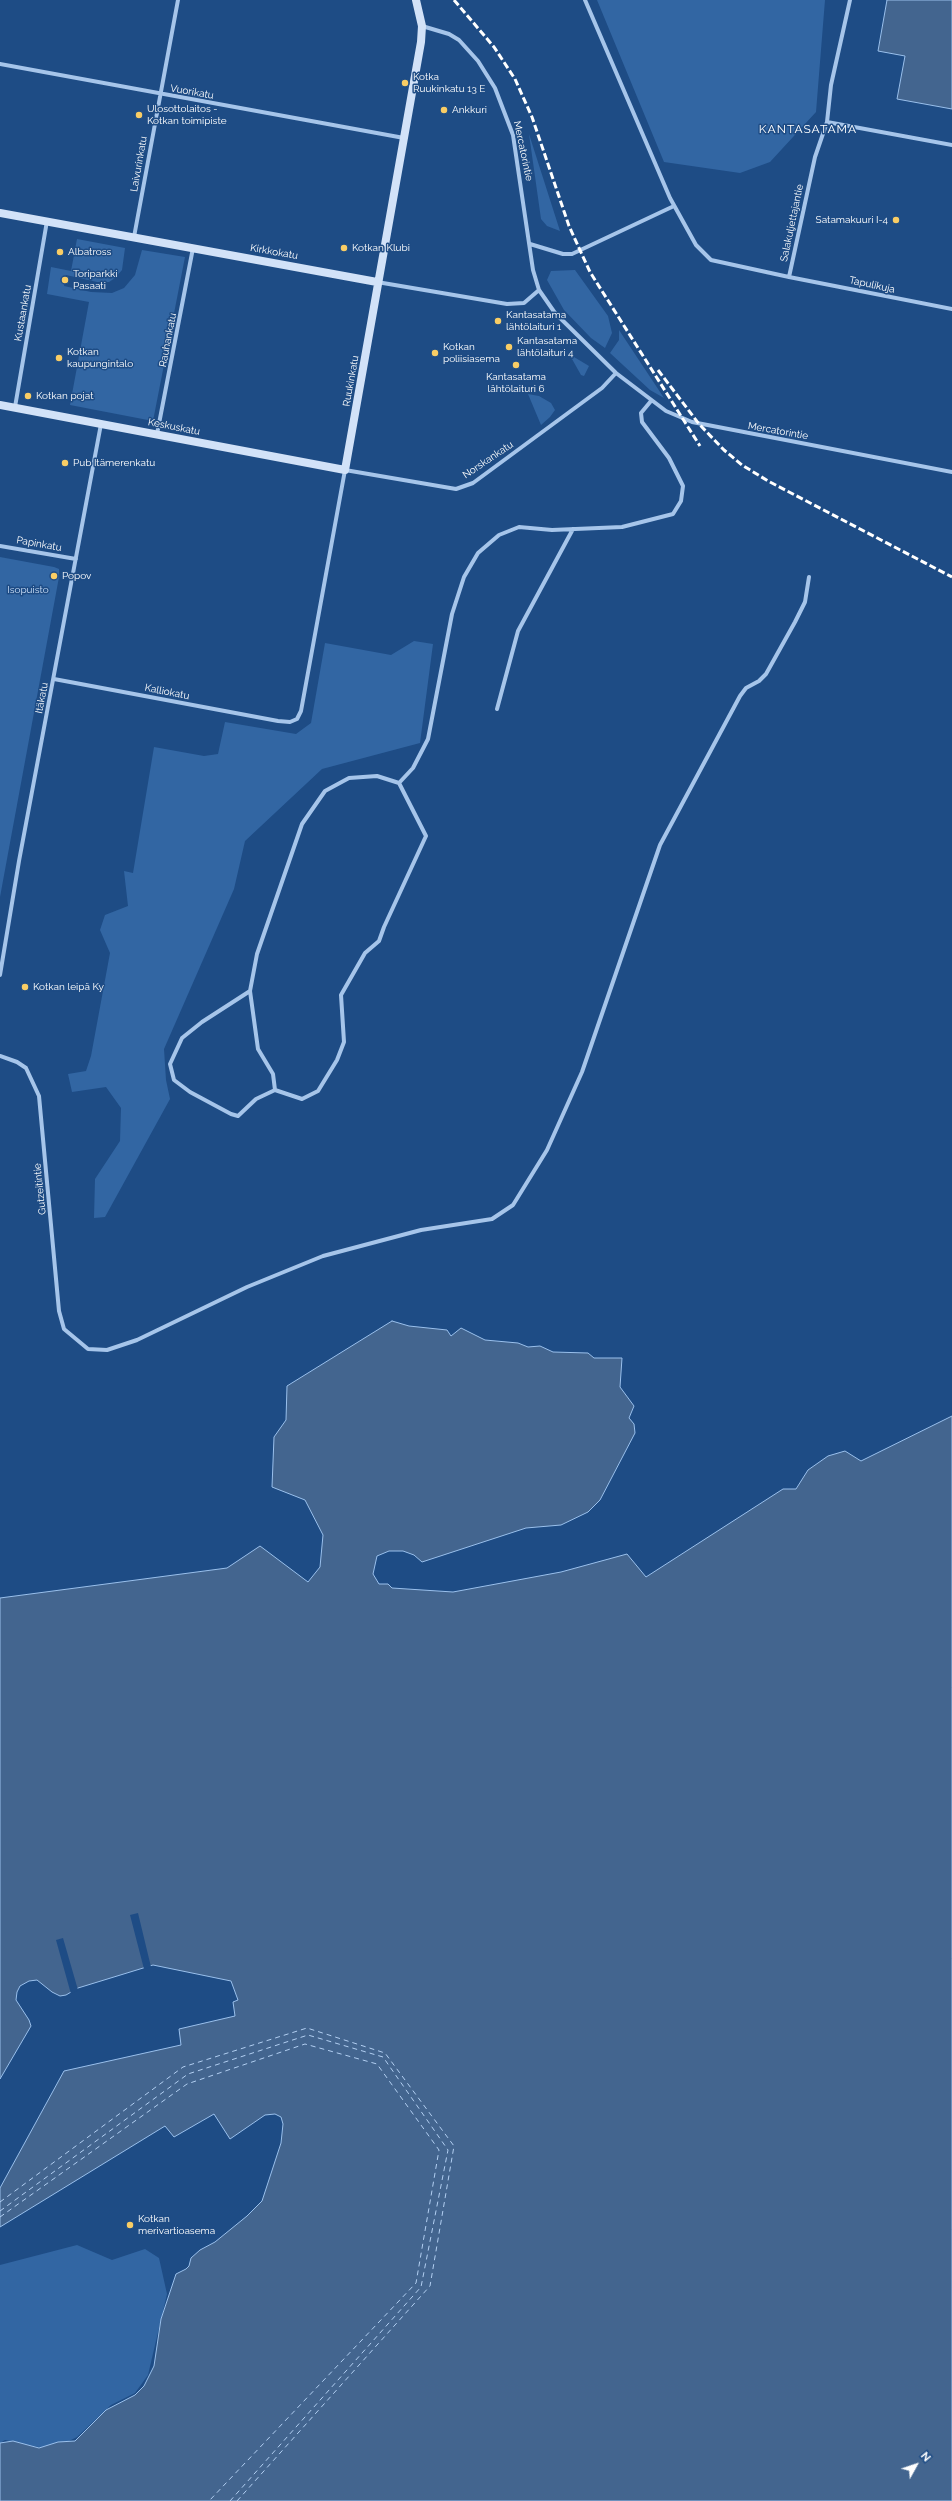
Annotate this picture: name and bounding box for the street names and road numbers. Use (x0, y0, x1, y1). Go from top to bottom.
street label: Vuorikatu (169, 82, 215, 102)
street label: Mercatorintie (511, 120, 535, 182)
street label: Laivurinkatu (128, 135, 150, 193)
street label: Salakuljettajantie (778, 183, 806, 263)
street label: Kirkkokatu (249, 242, 299, 262)
street label: Tapulikuja (848, 274, 896, 296)
street label: Kustaankatu (12, 284, 34, 342)
street label: Rauhankatu (157, 312, 179, 368)
street label: Ruukinkatu (341, 355, 361, 407)
street label: Keskuskatu (147, 416, 201, 438)
street label: Mercatorintie (747, 420, 809, 442)
street label: Norskankatu (460, 439, 516, 481)
street label: Papinkatu (15, 534, 63, 554)
street label: Itäkatu (33, 682, 51, 714)
street label: Kalliokatu (144, 682, 190, 702)
street label: Gutzeitintie (31, 1163, 49, 1215)

